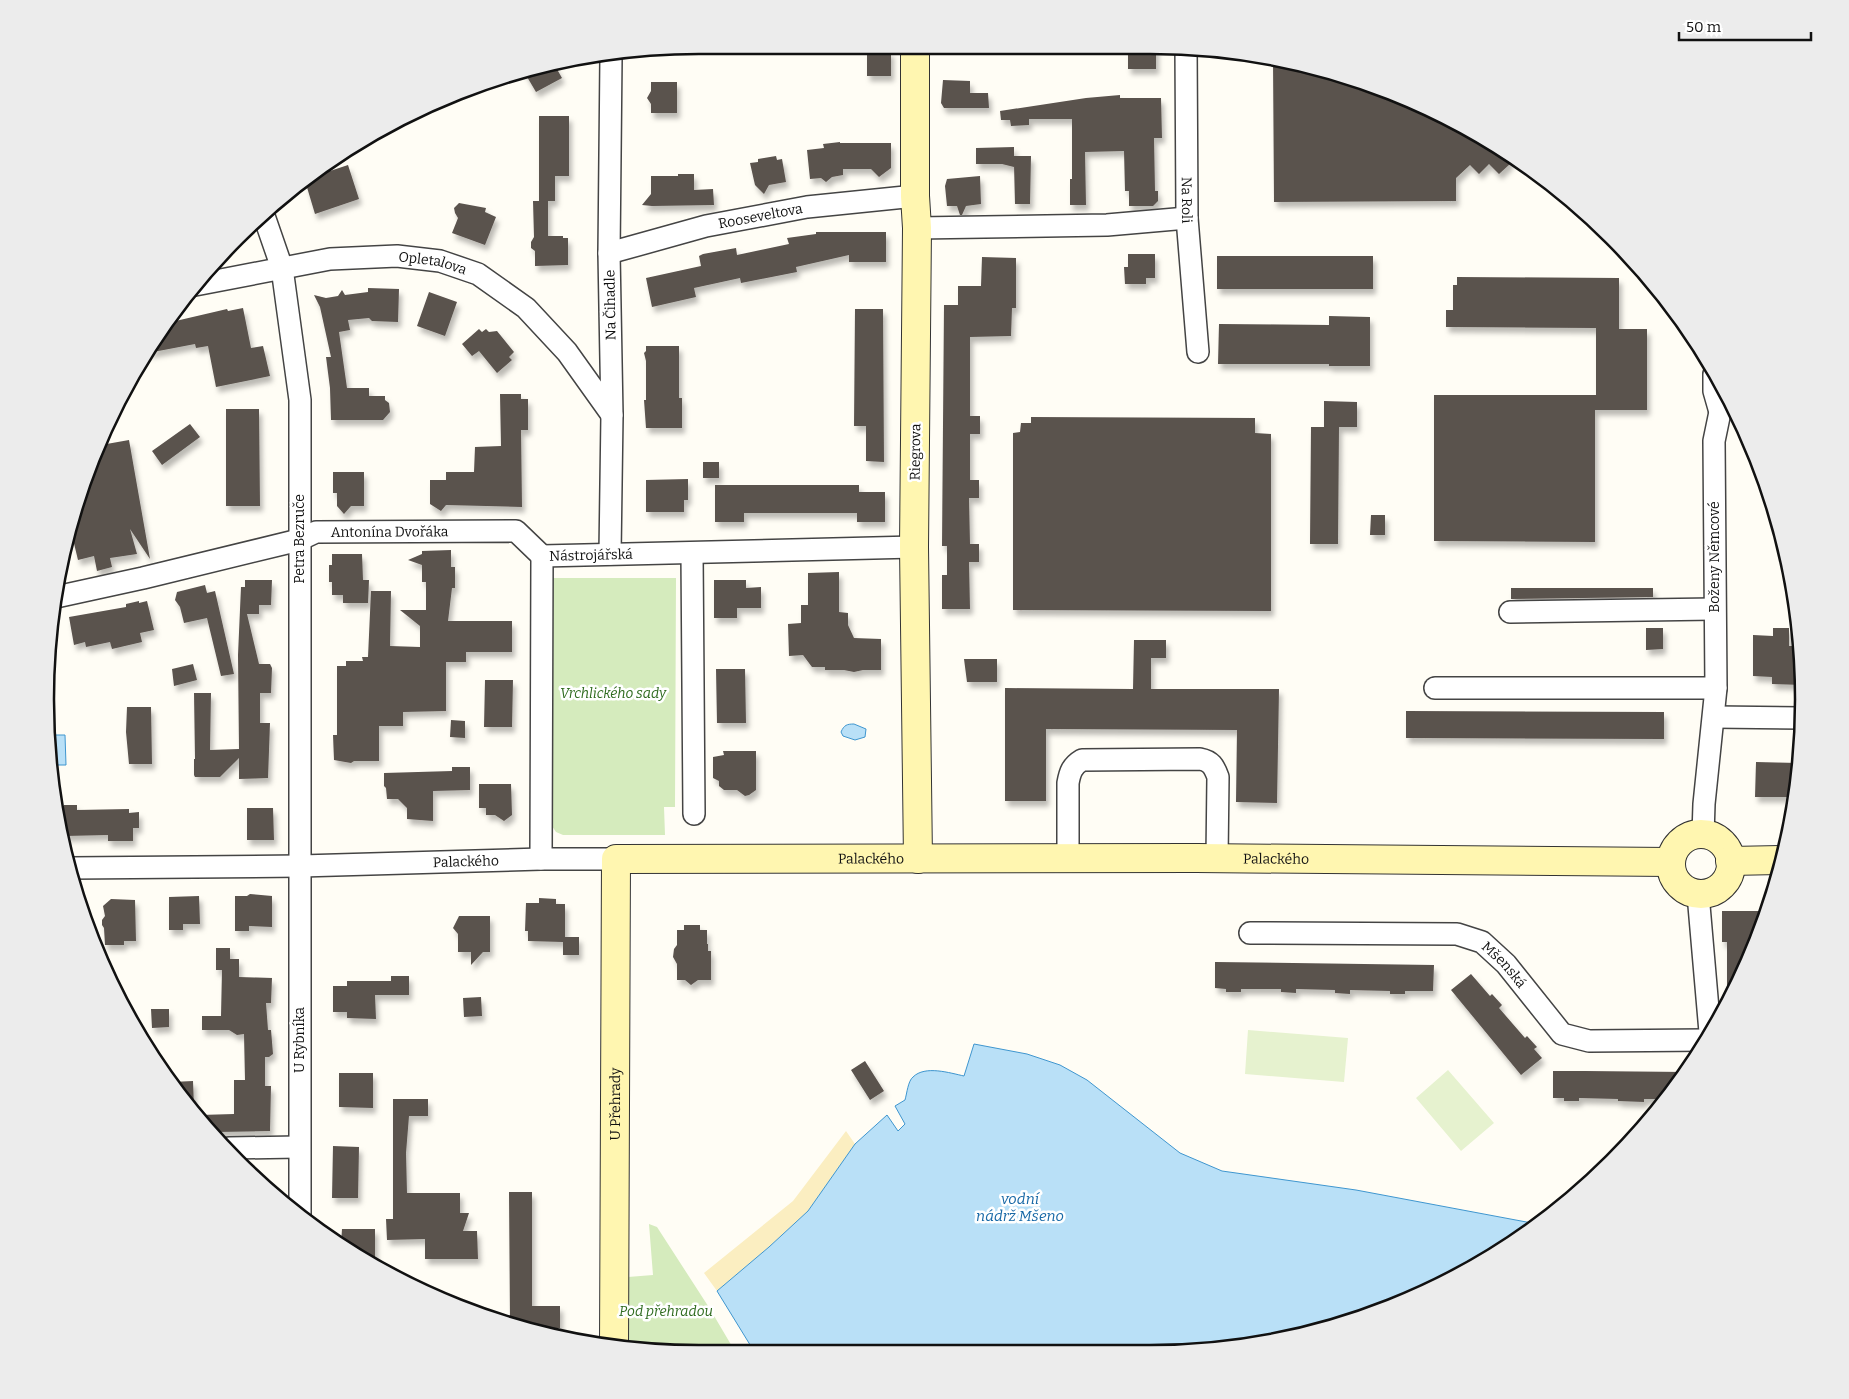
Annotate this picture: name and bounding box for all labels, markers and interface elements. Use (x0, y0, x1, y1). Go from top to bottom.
scale bar (1679, 10, 1812, 42)
text: 50 m (1686, 18, 1722, 36)
street label: Na Roli (1178, 177, 1195, 224)
street label: Rooseveltova (717, 200, 804, 233)
street label: Opletalova (398, 248, 469, 279)
street label: Na Čihadle (600, 270, 620, 340)
street label: Riegrova (907, 423, 925, 481)
street label: Petra Bezruče (291, 494, 308, 584)
street label: Boženy Němcové (1706, 501, 1723, 613)
street label: Antonína Dvořáka (331, 523, 449, 541)
street label: Nástrojářská (549, 546, 633, 565)
park label: Vrchlického sady (560, 685, 667, 702)
street label: Palackého (1243, 850, 1309, 868)
street label: Palackého (838, 851, 904, 868)
street label: Palackého (433, 852, 499, 871)
street label: Mšenská (1478, 938, 1530, 992)
street label: U Rybníka (291, 1007, 308, 1073)
street label: U Přehrady (607, 1067, 624, 1140)
water label: vodní nádrž Mšeno (976, 1190, 1064, 1225)
park label: Pod přehradou (619, 1303, 713, 1320)

